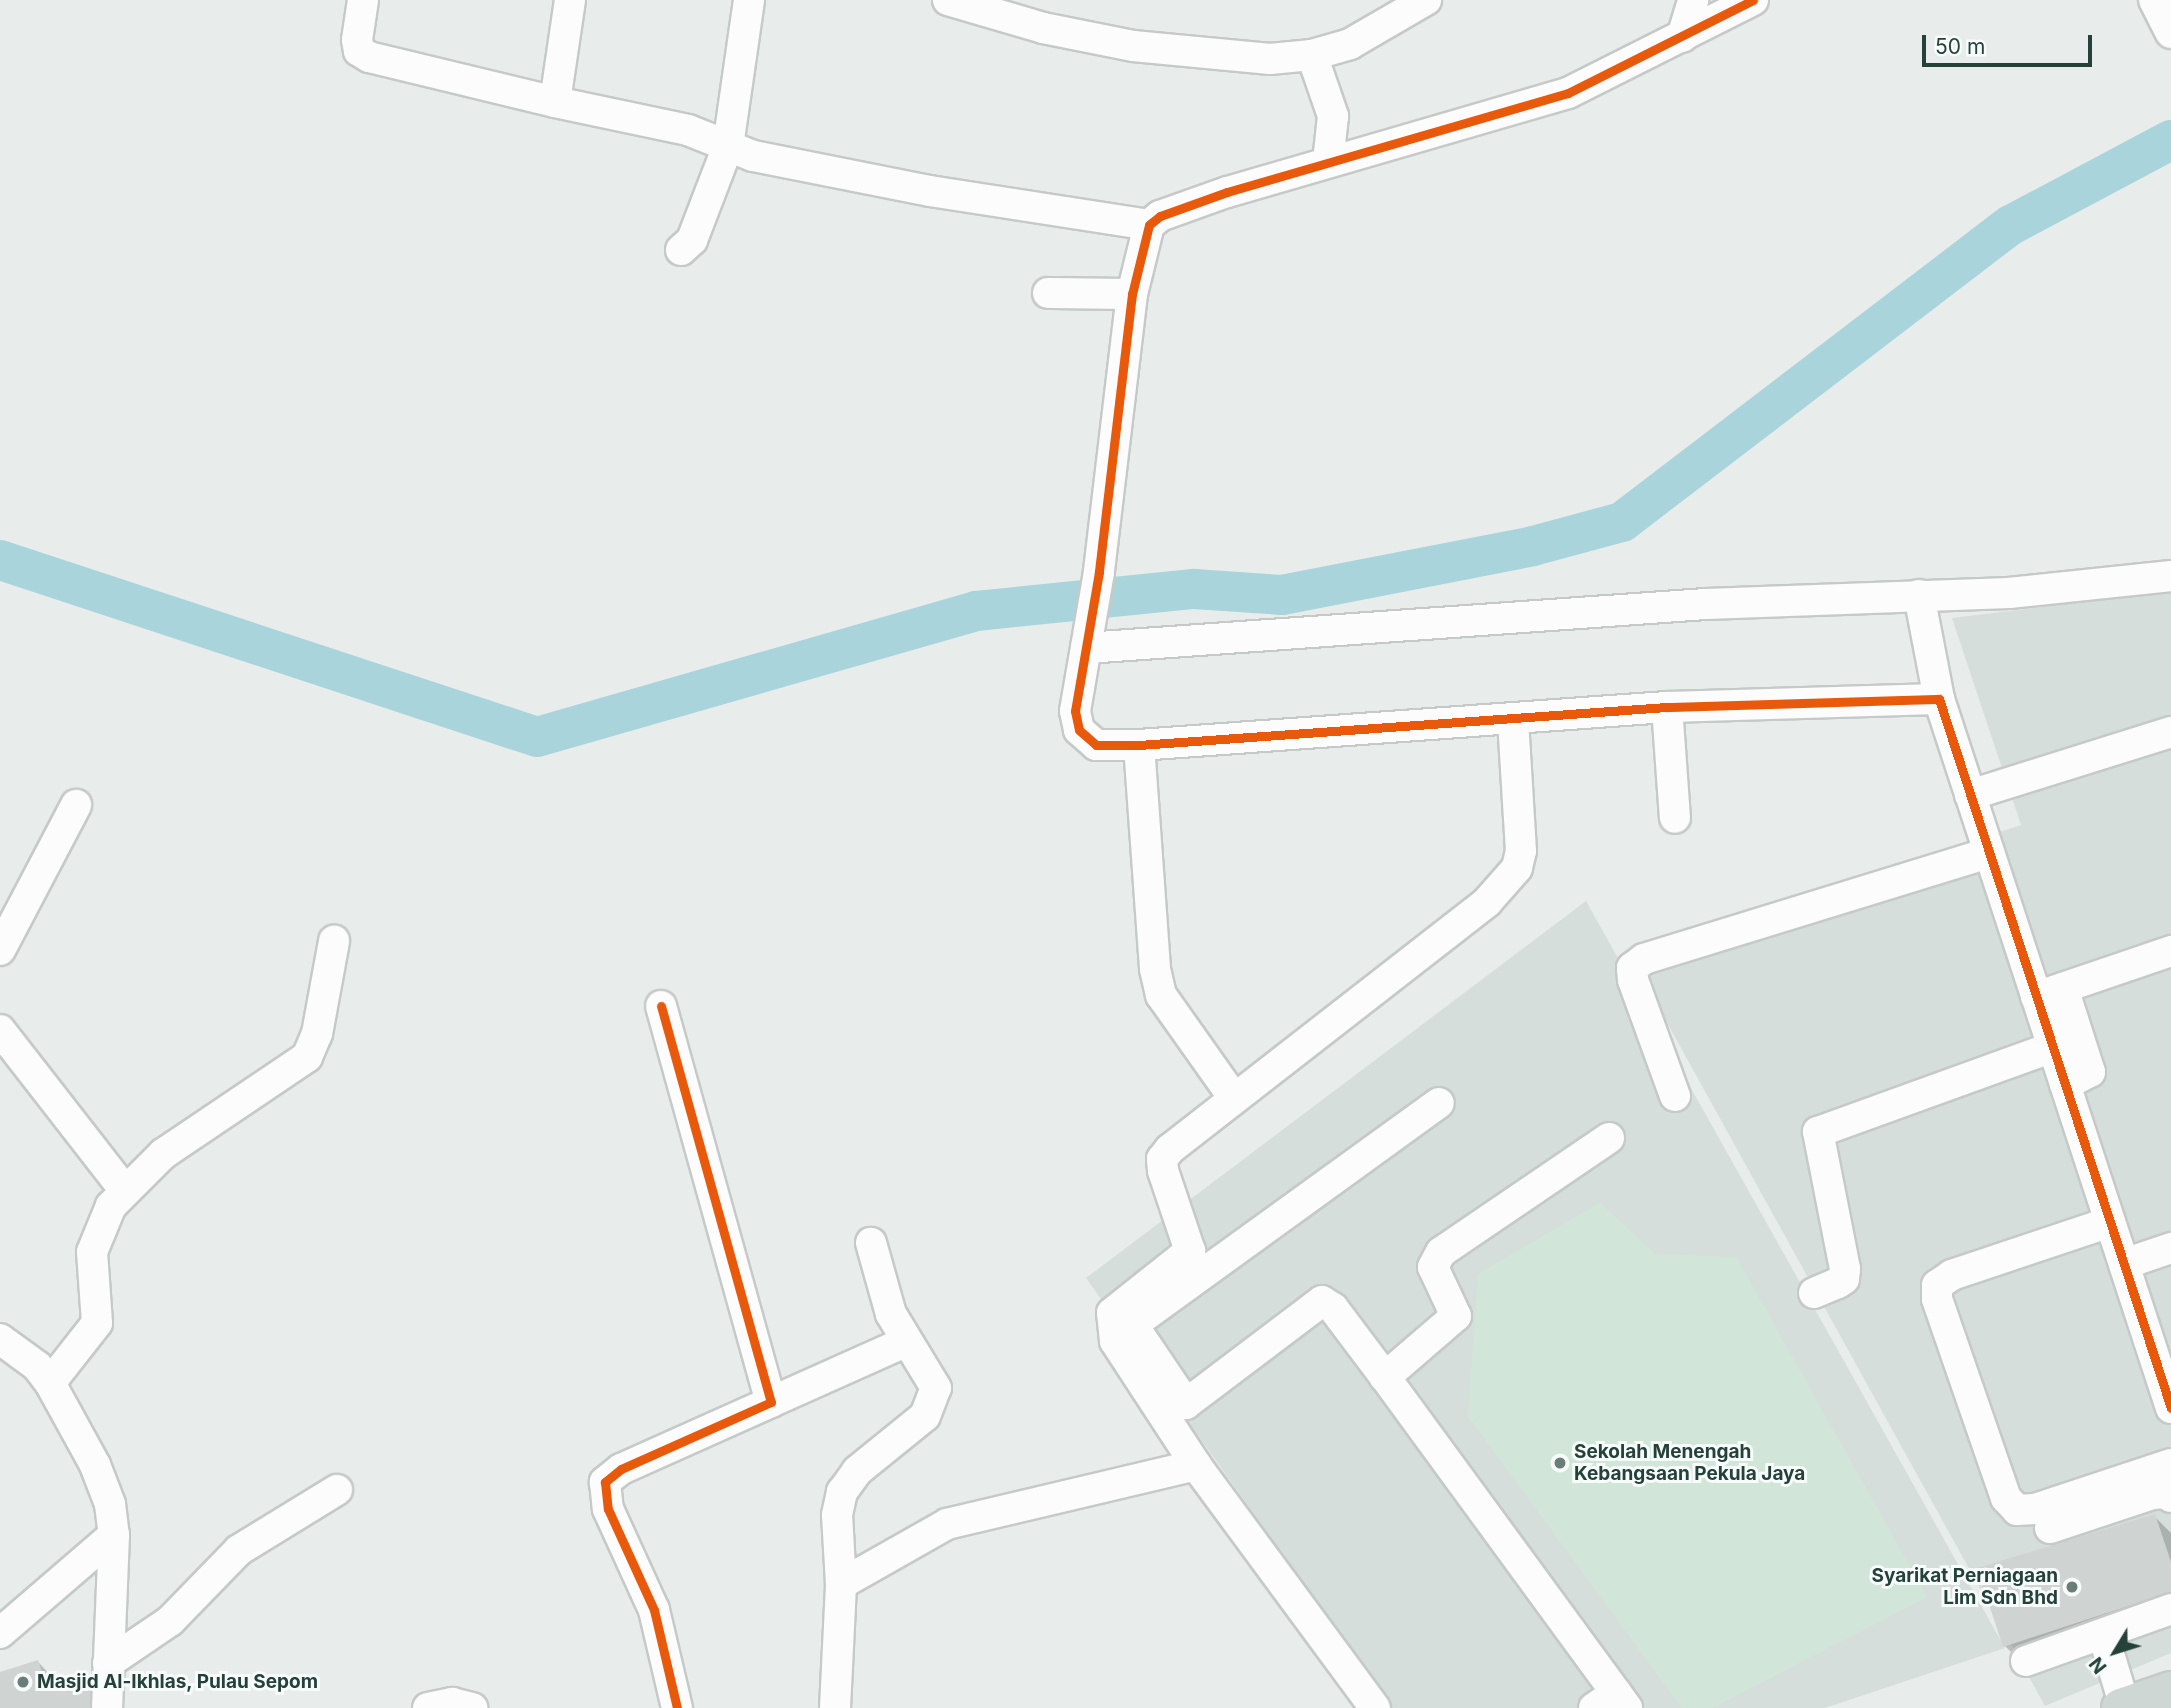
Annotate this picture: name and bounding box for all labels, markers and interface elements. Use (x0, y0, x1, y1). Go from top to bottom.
scale bar (1926, 21, 2096, 65)
text: 50 m (1935, 34, 1985, 59)
place label: Sekolah Menengah Kebangsaan Pekula Jaya (1574, 1441, 1805, 1485)
marker: Sekolah Menengah Kebangsaan Pekula Jaya (1552, 1455, 1568, 1471)
place label: Syarikat Perniagaan Lim Sdn Bhd (1871, 1565, 2058, 1609)
marker: Syarikat Perniagaan Lim Sdn Bhd (2064, 1579, 2080, 1595)
north arrow (2080, 1617, 2150, 1687)
text: N (2085, 1652, 2112, 1678)
place label: Masjid Al-Ikhlas, Pulau Sepom (37, 1671, 319, 1693)
marker: Masjid Al-Ikhlas, Pulau Sepom (15, 1674, 31, 1690)

